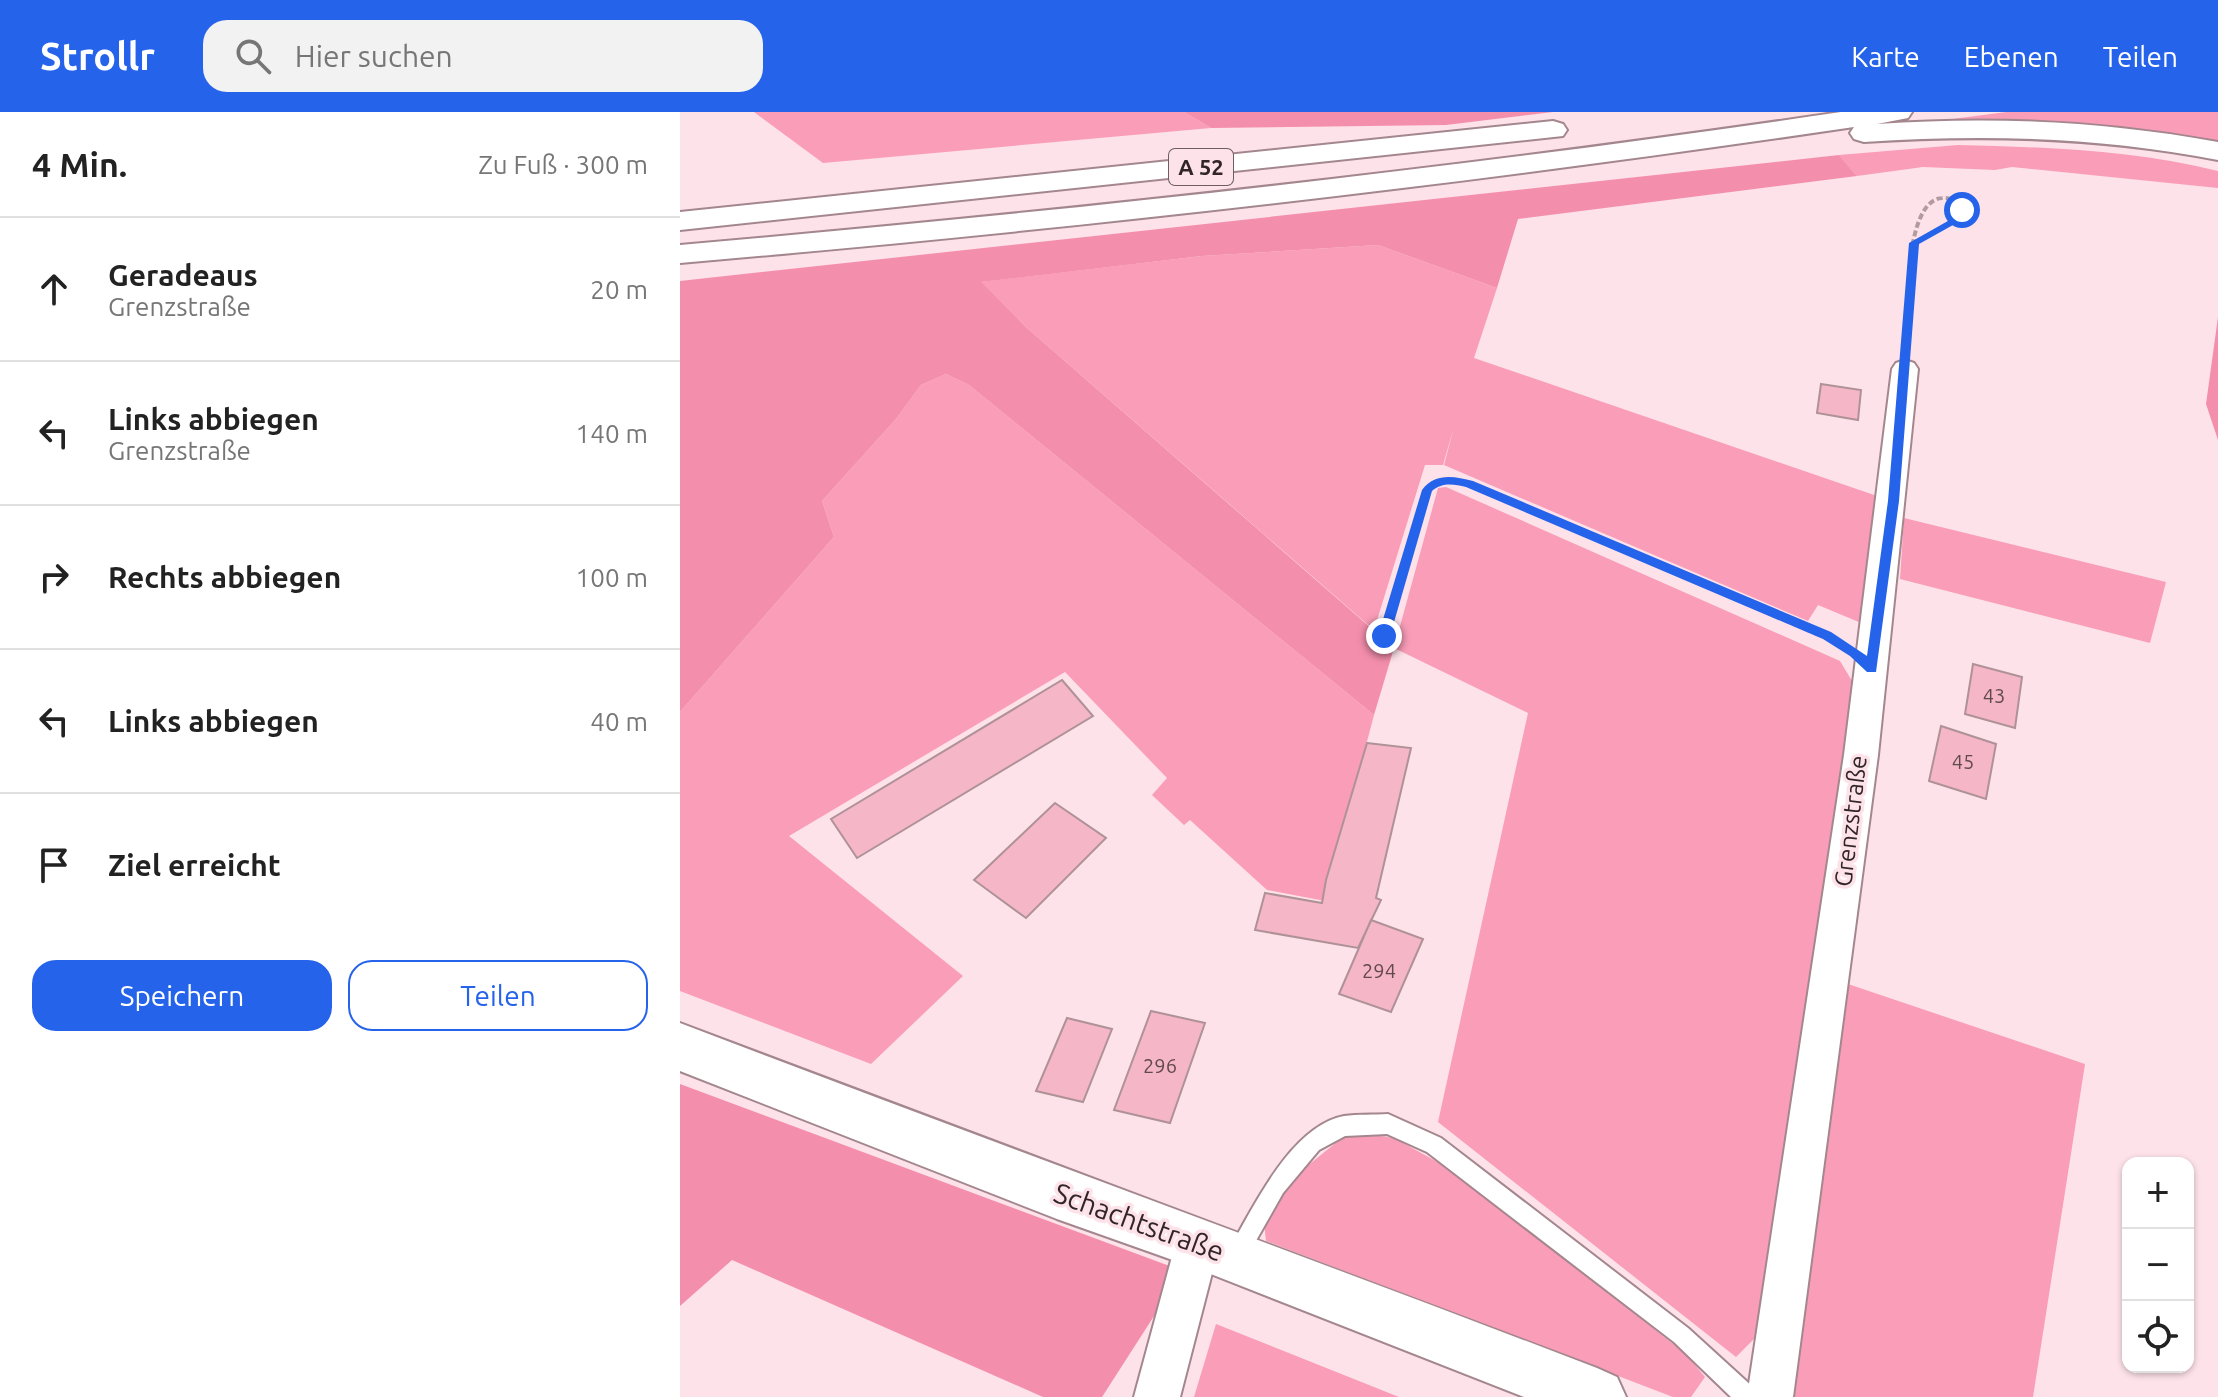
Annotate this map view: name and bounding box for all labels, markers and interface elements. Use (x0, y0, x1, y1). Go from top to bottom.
search box (203, 20, 763, 92)
icon: search (231, 34, 275, 78)
text: Strollr (40, 35, 155, 77)
text: Hier suchen (295, 39, 453, 73)
text: Karte (1851, 41, 1920, 72)
text: Ebenen (1964, 41, 2059, 72)
text: Teilen (2103, 41, 2178, 72)
text: 4 Min. (32, 145, 127, 183)
road number: A 52 (1169, 149, 1233, 185)
text: Zu Fuß · 300 m (478, 150, 648, 179)
route start (1944, 192, 1980, 228)
text: Geradeaus (108, 258, 258, 292)
icon: ahead (32, 267, 76, 311)
text: 20 m (590, 275, 648, 304)
text: Grenzstraße (108, 292, 251, 321)
text: Links abbiegen (108, 402, 319, 436)
icon: left (32, 411, 76, 455)
text: 140 m (576, 419, 648, 448)
text: Grenzstraße (108, 436, 251, 465)
icon: right (32, 555, 76, 599)
text: Rechts abbiegen (108, 560, 341, 594)
text: 100 m (576, 563, 648, 592)
route end (1366, 618, 1402, 654)
house number: 43 (1983, 684, 2005, 707)
icon: left (32, 699, 76, 743)
text: Links abbiegen (108, 704, 319, 738)
text: 40 m (590, 707, 648, 736)
house number: 45 (1952, 750, 1974, 773)
street label: Grenzstraße (1829, 754, 1872, 888)
icon: arrive (32, 843, 76, 887)
text: Ziel erreicht (108, 848, 281, 882)
house number: 294 (1362, 959, 1396, 982)
button: Speichern (32, 960, 332, 1031)
button: Teilen (348, 960, 648, 1031)
house number: 296 (1143, 1054, 1177, 1077)
map controls (2122, 1157, 2194, 1373)
button: + (2122, 1157, 2194, 1229)
street label: Schachtstraße (1050, 1176, 1228, 1267)
button: − (2122, 1229, 2194, 1301)
button: locate (2122, 1301, 2194, 1373)

